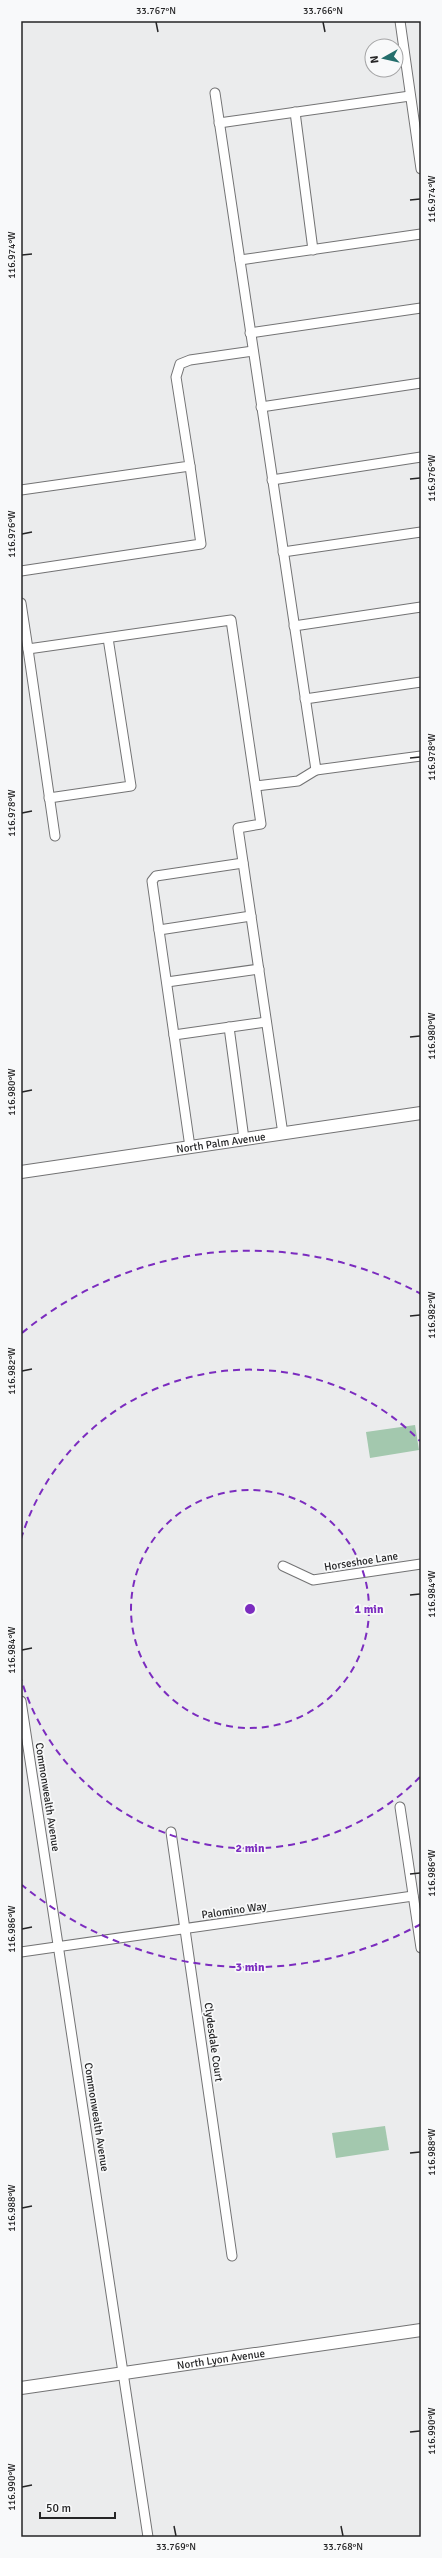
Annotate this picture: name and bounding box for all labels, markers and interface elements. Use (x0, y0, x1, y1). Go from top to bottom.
text: 33.767°N (136, 5, 176, 17)
text: 33.766°N (303, 5, 343, 17)
north arrow (364, 38, 404, 78)
text: N (368, 55, 382, 64)
text: 116.974°W (426, 175, 438, 223)
text: 116.974°W (6, 231, 18, 279)
text: 116.976°W (426, 454, 438, 502)
text: 116.976°W (6, 510, 18, 558)
text: 116.978°W (426, 733, 438, 781)
text: 116.978°W (6, 789, 18, 837)
text: 116.980°W (426, 1012, 438, 1060)
text: 116.980°W (6, 1068, 18, 1116)
street label: North Palm Avenue (175, 1130, 267, 1156)
text: 116.982°W (426, 1291, 438, 1339)
text: 116.982°W (6, 1347, 18, 1395)
street label: Horseshoe Lane (323, 1549, 399, 1574)
text: 116.984°W (426, 1570, 438, 1618)
centre of rings (243, 1602, 257, 1616)
text: 1 min (355, 1602, 384, 1617)
text: 116.984°W (6, 1626, 18, 1674)
street label: Commonwealth Avenue (32, 1742, 63, 1852)
text: 2 min (236, 1841, 265, 1856)
text: 116.986°W (426, 1849, 438, 1897)
street label: Palomino Way (201, 1899, 268, 1922)
text: 116.986°W (6, 1905, 18, 1953)
text: 3 min (236, 1960, 265, 1975)
street label: Clydesdale Court (202, 2002, 226, 2083)
street label: Commonwealth Avenue (81, 2062, 112, 2172)
text: 116.988°W (426, 2128, 438, 2176)
text: 116.988°W (6, 2184, 18, 2232)
street label: North Lyon Avenue (176, 2347, 266, 2372)
text: 116.990°W (426, 2407, 438, 2455)
text: 116.990°W (6, 2463, 18, 2511)
scale bar (40, 2494, 115, 2520)
text: 50 m (46, 2501, 71, 2516)
text: 33.769°N (156, 2541, 196, 2553)
text: 33.768°N (323, 2541, 363, 2553)

